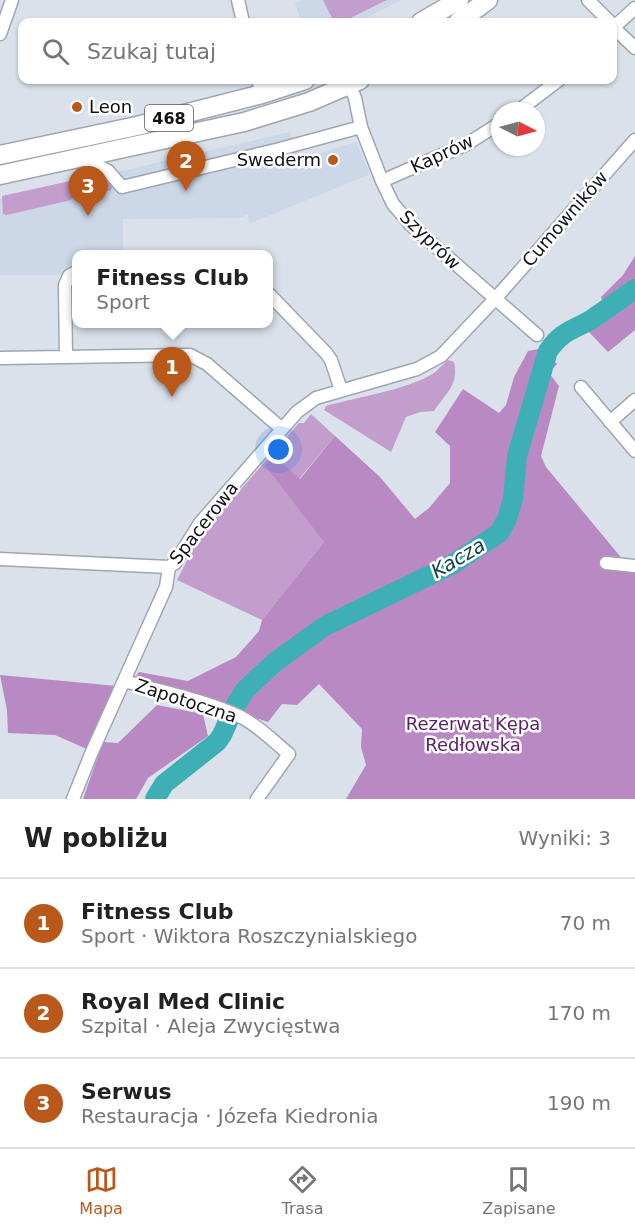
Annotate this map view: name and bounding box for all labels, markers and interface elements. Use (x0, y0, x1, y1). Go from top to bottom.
search box (18, 18, 617, 84)
icon: search (39, 35, 72, 68)
text: Szukaj tutaj (87, 39, 216, 64)
place label: Leon (89, 96, 132, 117)
marker: Leon (70, 100, 84, 114)
north arrow (491, 102, 545, 156)
road number: 468 (145, 105, 193, 131)
street label: Kaprów (407, 130, 476, 177)
pin: 2 (166, 142, 206, 191)
place label: Swederm (237, 149, 321, 170)
marker: Swederm (326, 153, 340, 167)
pin: 3 (68, 166, 107, 216)
street label: Cumowników (518, 167, 612, 271)
street label: Szyprów (396, 206, 465, 273)
popup (72, 250, 273, 328)
text: Fitness Club (96, 265, 249, 290)
text: Sport (96, 290, 150, 314)
pin: 1 (152, 348, 192, 397)
your location (264, 435, 293, 464)
street label: Spacerowa (165, 477, 242, 568)
water label: Kacza (427, 533, 489, 583)
street label: Zapotoczna (133, 674, 240, 727)
park label: Rezerwat Kępa Redłowska (406, 713, 540, 755)
text: W pobliżu (24, 823, 168, 853)
text: Wyniki: 3 (519, 826, 611, 850)
text: Fitness Club (81, 899, 234, 924)
text: 1 (37, 911, 50, 935)
text: 70 m (560, 911, 611, 935)
text: Sport · Wiktora Roszczynialskiego (81, 924, 417, 948)
text: Royal Med Clinic (81, 989, 285, 1014)
text: 2 (37, 1001, 50, 1025)
text: 170 m (547, 1001, 611, 1025)
text: Szpital · Aleja Zwycięstwa (81, 1014, 341, 1038)
text: Serwus (81, 1079, 172, 1104)
text: 3 (37, 1091, 50, 1115)
text: 190 m (547, 1091, 611, 1115)
text: Restauracja · Józefa Kiedronia (81, 1104, 379, 1128)
tab: Mapa (79, 1163, 123, 1218)
tab: Trasa (282, 1163, 324, 1218)
tab: Zapisane (482, 1163, 556, 1218)

